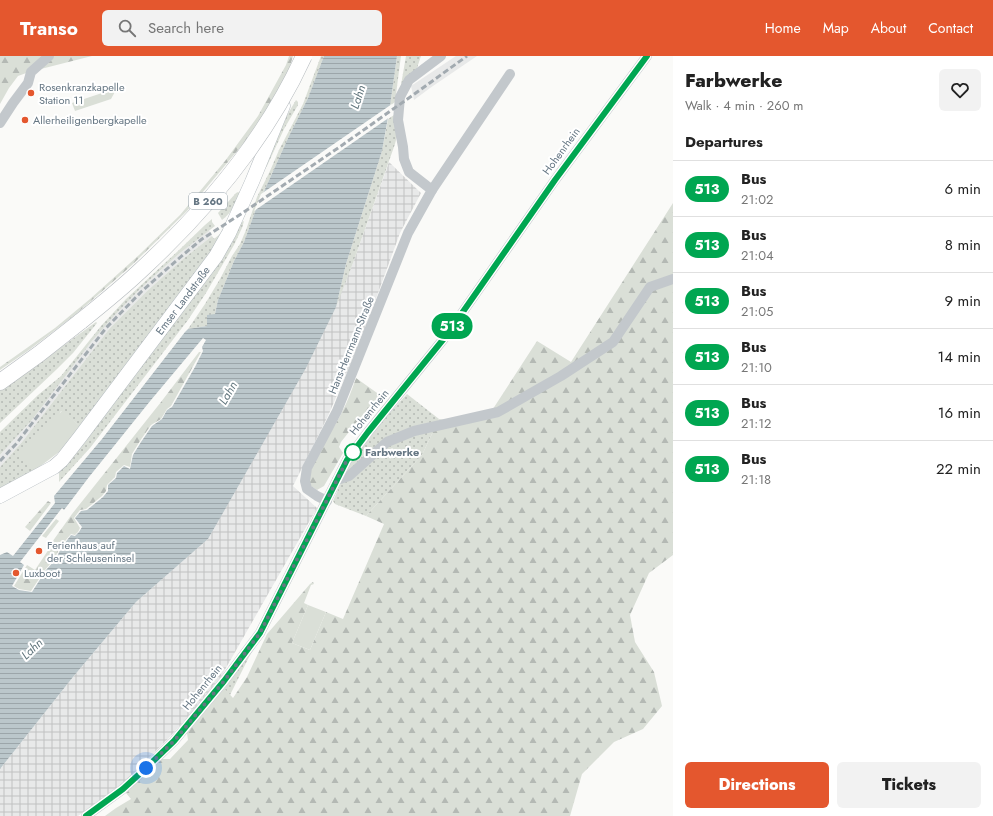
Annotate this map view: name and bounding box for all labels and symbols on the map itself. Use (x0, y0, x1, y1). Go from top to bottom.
place label: Rosenkranzkapelle Station 11 (39, 79, 125, 108)
water label: Lahn (346, 83, 370, 111)
marker: Rosenkranzkapelle Station 11 (26, 88, 36, 98)
place label: Allerheiligenbergkapelle (33, 112, 147, 128)
marker: Allerheiligenbergkapelle (20, 115, 30, 125)
street label: Hohenrhein (538, 124, 584, 178)
road number: B 260 (189, 193, 227, 209)
street label: Emser Landstraße (152, 262, 214, 338)
street label: Hans-Herrmann-Straße (324, 293, 378, 396)
line badge: 513 (429, 313, 475, 339)
water label: Lahn (214, 378, 242, 408)
street label: Hohenrhein (345, 386, 393, 438)
marker: Farbwerke (344, 443, 362, 461)
place label: Farbwerke (365, 444, 419, 460)
place label: Ferienhaus auf der Schleuseninsel (47, 537, 134, 566)
marker: Ferienhaus auf der Schleuseninsel (34, 546, 44, 556)
place label: Luxboot (24, 565, 60, 581)
marker: Luxboot (11, 568, 21, 578)
water label: Lahn (17, 634, 47, 664)
street label: Hohenrhein (178, 661, 226, 713)
your location (136, 758, 156, 778)

